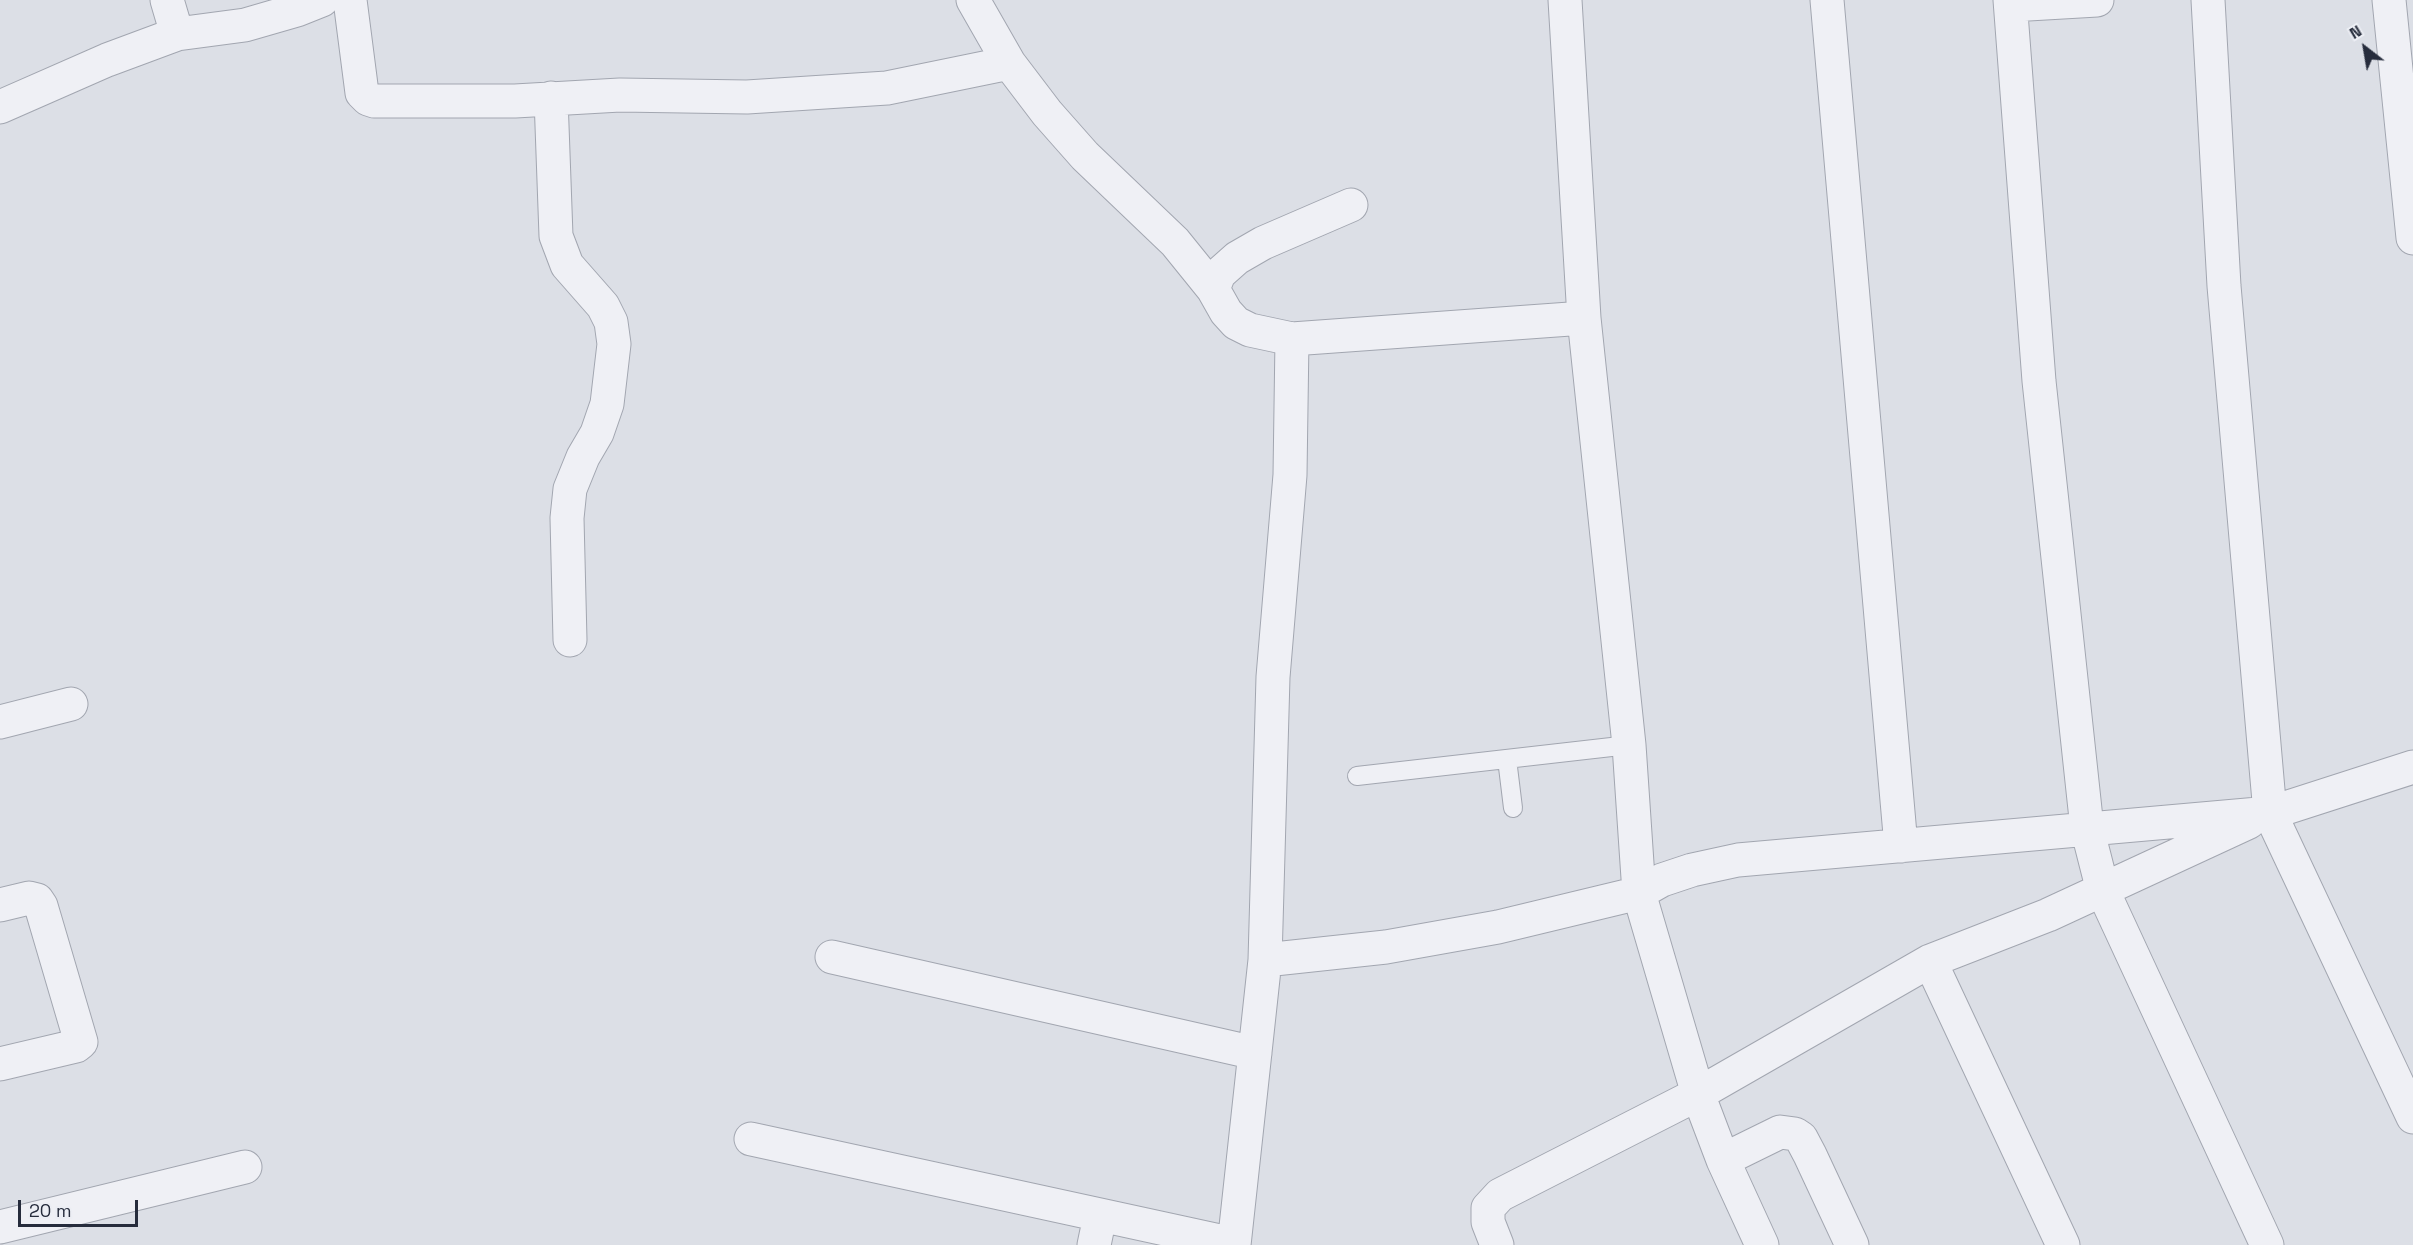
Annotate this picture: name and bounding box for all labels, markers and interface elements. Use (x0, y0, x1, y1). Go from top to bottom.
north arrow (2335, 18, 2395, 78)
text: N (2345, 20, 2365, 44)
scale bar (21, 1188, 141, 1226)
text: 20 m (29, 1199, 72, 1222)

